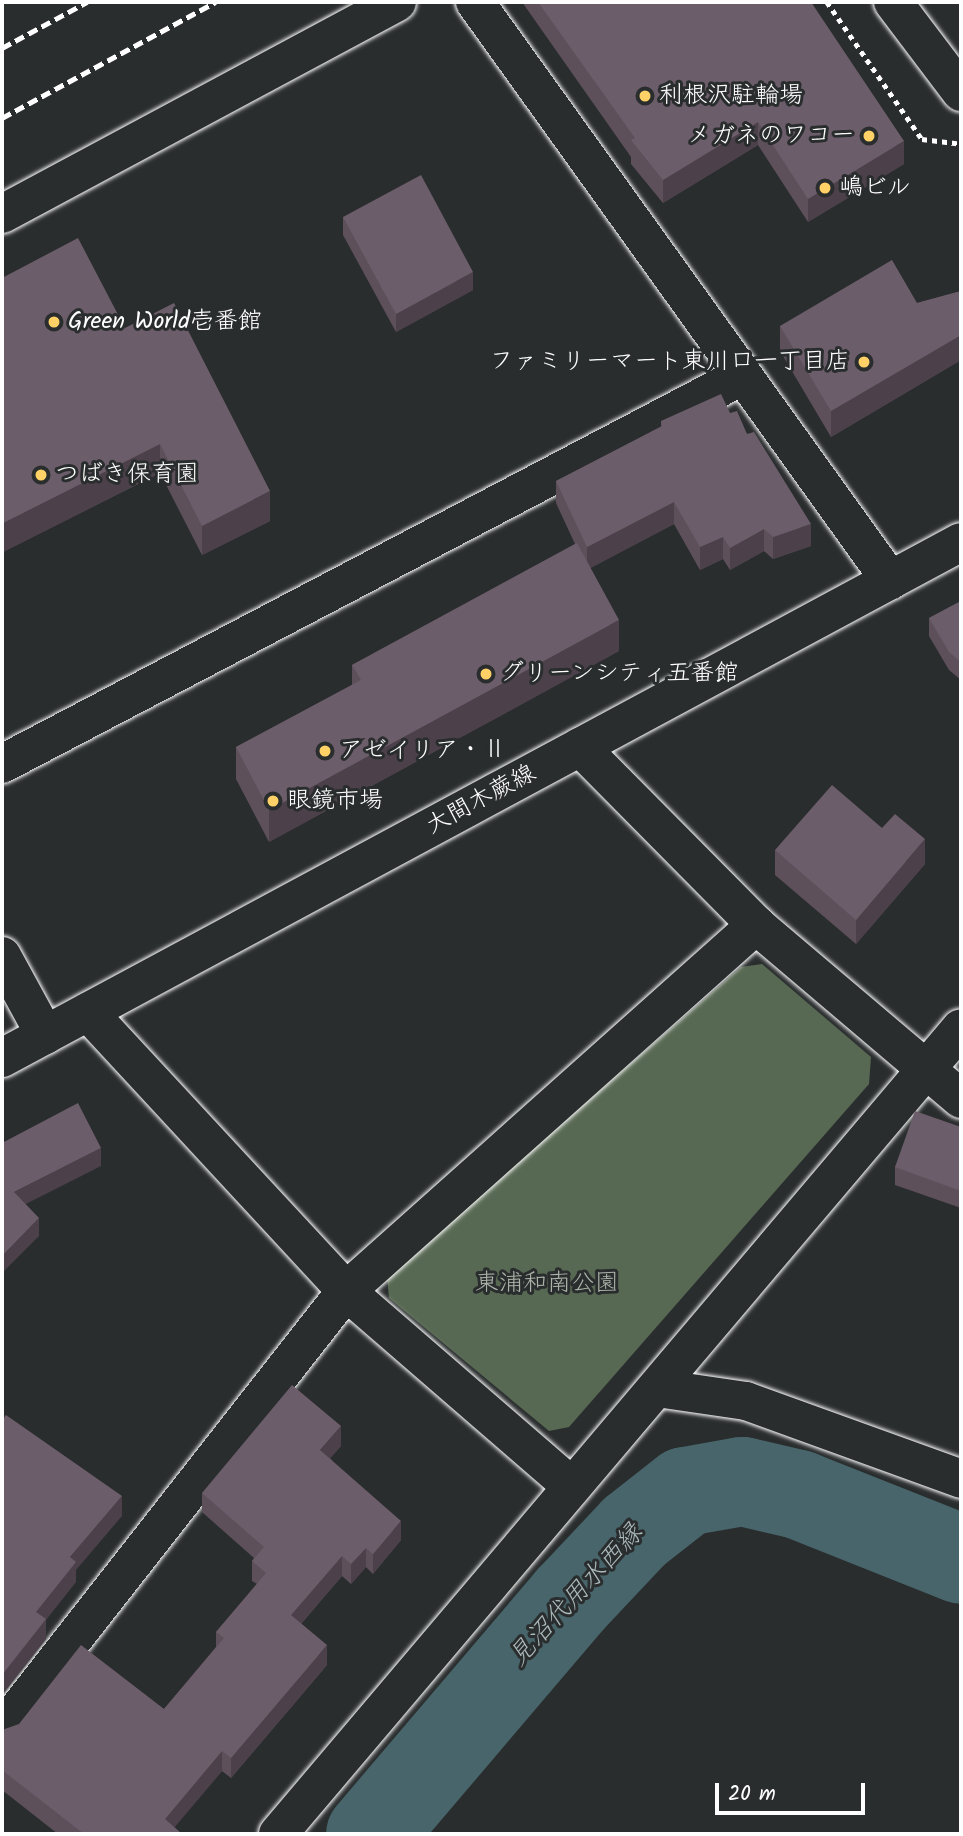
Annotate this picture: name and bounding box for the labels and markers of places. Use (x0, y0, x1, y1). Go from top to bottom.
place label: 利根沢駐輪場 (659, 82, 803, 110)
marker: 利根沢駐輪場 (637, 88, 653, 104)
place label: メガネのワコー (687, 122, 855, 150)
marker: メガネのワコー (861, 128, 877, 144)
place label: 嶋ビル (839, 174, 911, 202)
marker: 嶋ビル (817, 180, 833, 196)
place label: Green World壱番館 (68, 308, 262, 336)
marker: Green World壱番館 (46, 314, 62, 330)
place label: ファミリーマート東川口一丁目店 (490, 348, 850, 376)
marker: ファミリーマート東川口一丁目店 (856, 354, 872, 370)
place label: つばき保育園 (55, 461, 199, 489)
marker: つばき保育園 (33, 467, 49, 483)
place label: グリーンシティ五番館 (500, 660, 740, 688)
marker: グリーンシティ五番館 (478, 666, 494, 682)
place label: アゼイリア・Ⅱ (339, 737, 507, 765)
marker: アゼイリア・Ⅱ (317, 743, 333, 759)
place label: 眼鏡市場 (287, 787, 383, 815)
marker: 眼鏡市場 (265, 793, 281, 809)

